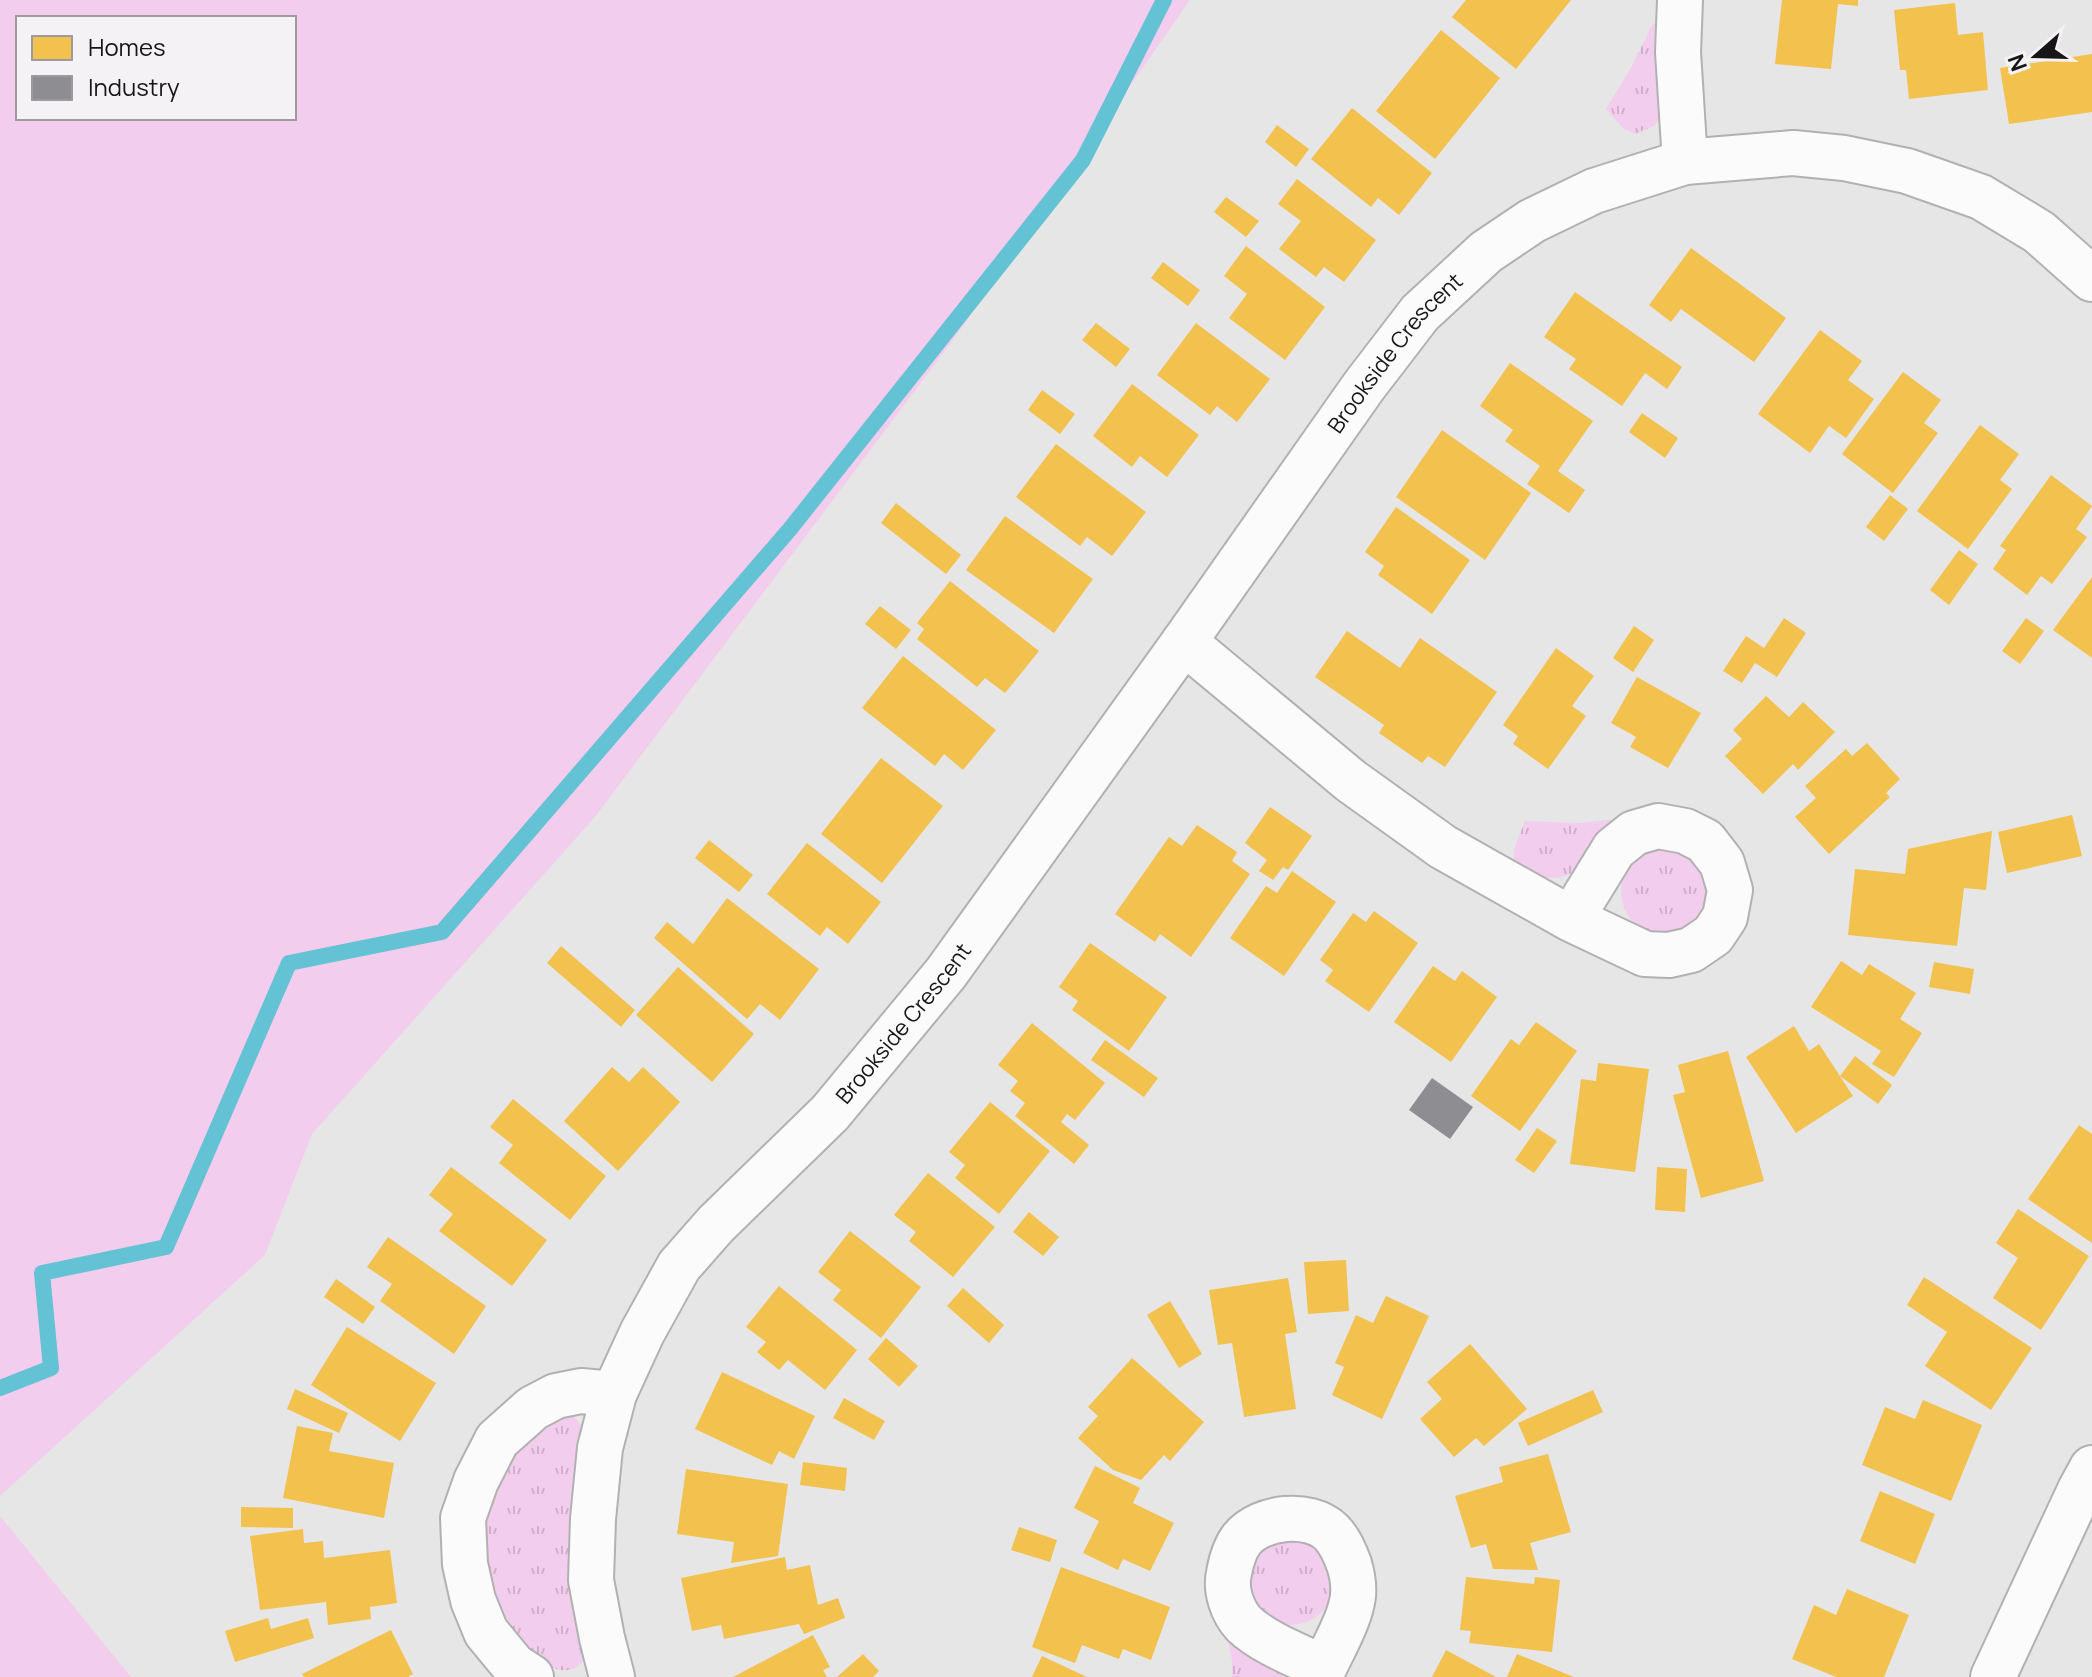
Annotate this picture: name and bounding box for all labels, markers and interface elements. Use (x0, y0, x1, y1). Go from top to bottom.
legend (16, 16, 296, 120)
north arrow (1996, 16, 2076, 96)
text: Homes (88, 30, 166, 63)
text: N (2000, 50, 2034, 75)
text: Industry (88, 70, 180, 103)
street label: Brookside Crescent (1321, 266, 1469, 439)
street label: Brookside Crescent (829, 937, 978, 1110)

